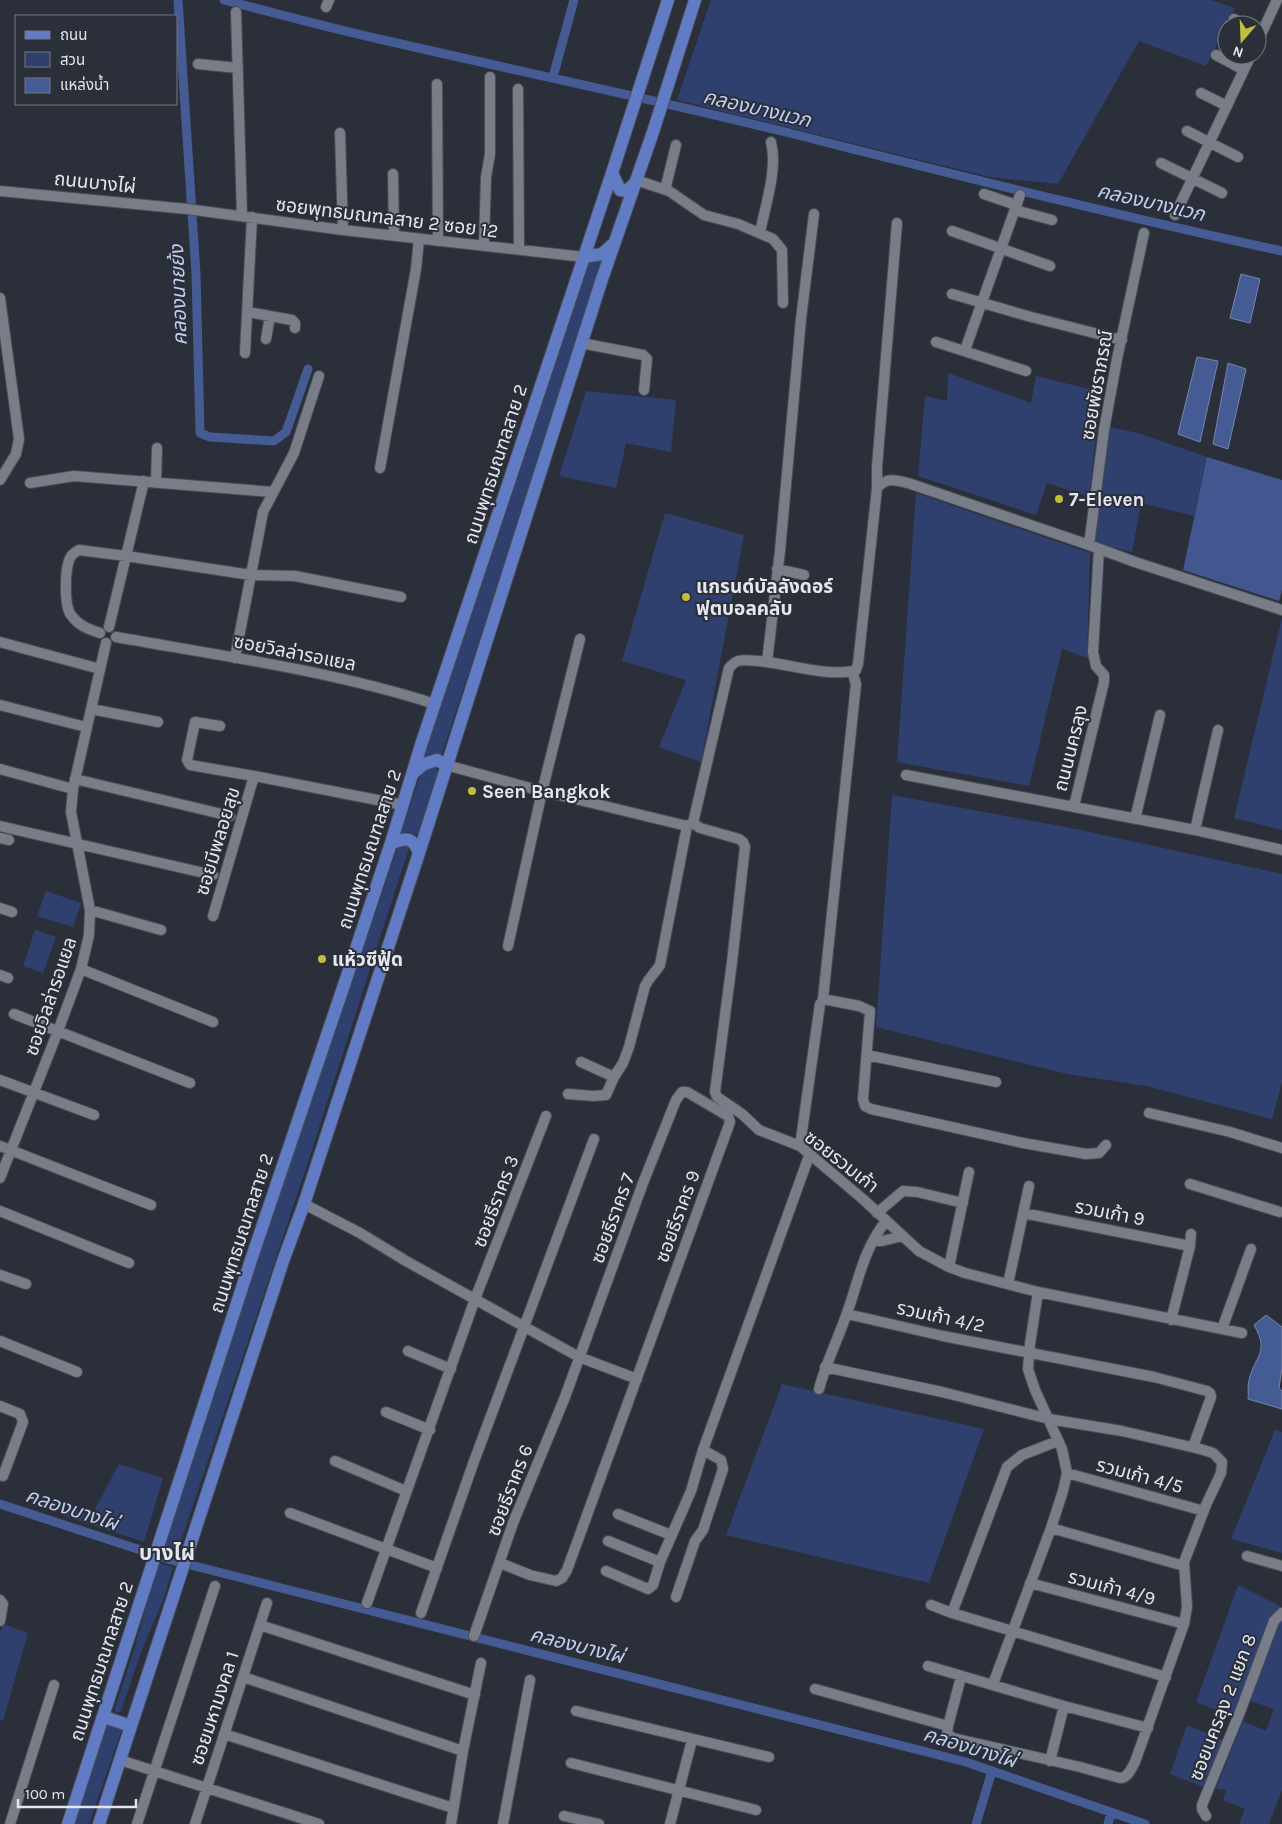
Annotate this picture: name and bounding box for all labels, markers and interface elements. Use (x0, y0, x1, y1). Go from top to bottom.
legend (15, 15, 178, 105)
north arrow (1217, 15, 1267, 65)
text: ถนน (60, 26, 87, 44)
text: N (1230, 42, 1245, 61)
text: สวน (60, 51, 85, 69)
text: แหล่งน้ำ (60, 74, 109, 94)
water label: คลองบางแวก (701, 85, 814, 132)
street label: ถนนบางไผ่ (53, 167, 137, 198)
water label: คลองบางแวก (1095, 179, 1208, 226)
street label: ซอยพุทธมณฑลสาย 2 ซอย 12 (274, 193, 499, 243)
water label: คลองนายย้ง (165, 243, 192, 346)
street label: ซอยพัชราภรณ์ (1076, 328, 1117, 442)
street label: ถนนพุทธมณฑลสาย 2 (460, 382, 532, 547)
place label: 7-Eleven (1069, 489, 1144, 511)
marker: 7-Eleven (1053, 493, 1065, 505)
place label: แกรนด์บัลลังดอร์ ฟุตบอลคลับ (696, 576, 833, 620)
marker: แกรนด์บัลลังดอร์ ฟุตบอลคลับ (680, 591, 692, 603)
street label: ซอยวิลล่ารอแยล (232, 629, 358, 676)
street label: ถนนนครลุง (1050, 703, 1092, 794)
street label: ถนนพุทธมณฑลสาย 2 (334, 767, 406, 932)
place label: Seen Bangkok (482, 781, 610, 803)
street label: ซอยมีพลอยสุข (191, 785, 245, 898)
marker: Seen Bangkok (466, 785, 478, 797)
street label: ซอยวิลล่ารอแยล (19, 934, 82, 1059)
place label: แห้วซีฟู้ด (332, 949, 403, 971)
marker: แห้วซีฟู้ด (316, 953, 328, 965)
street label: ซอยรวมเก้า (800, 1125, 883, 1197)
street label: ถนนพุทธมณฑลสาย 2 (206, 1151, 278, 1316)
street label: ซอยธีราคร 3 (468, 1152, 524, 1250)
street label: ซอยธีราคร 9 (651, 1167, 705, 1265)
street label: ซอยธีราคร 7 (586, 1170, 639, 1266)
street label: รวมเก้า 9 (1073, 1194, 1147, 1231)
street label: รวมเก้า 4/2 (895, 1296, 987, 1337)
street label: ซอยธีราคร 6 (482, 1441, 537, 1539)
street label: รวมเก้า 4/5 (1094, 1453, 1186, 1498)
water label: คลองบางไผ่ (23, 1484, 124, 1536)
district label: บางไผ่ (139, 1541, 195, 1565)
street label: รวมเก้า 4/9 (1066, 1565, 1158, 1610)
street label: ถนนพุทธมณฑลสาย 2 (66, 1579, 138, 1744)
water label: คลองบางไผ่ (528, 1623, 629, 1669)
street label: ซอยนครลุง 2 แยก 8 (1185, 1631, 1261, 1784)
street label: ซอยมหามงคล 1 (186, 1649, 244, 1768)
water label: คลองบางไผ่ (921, 1722, 1022, 1773)
scale bar (18, 1776, 135, 1808)
text: 100 m (25, 1785, 65, 1803)

